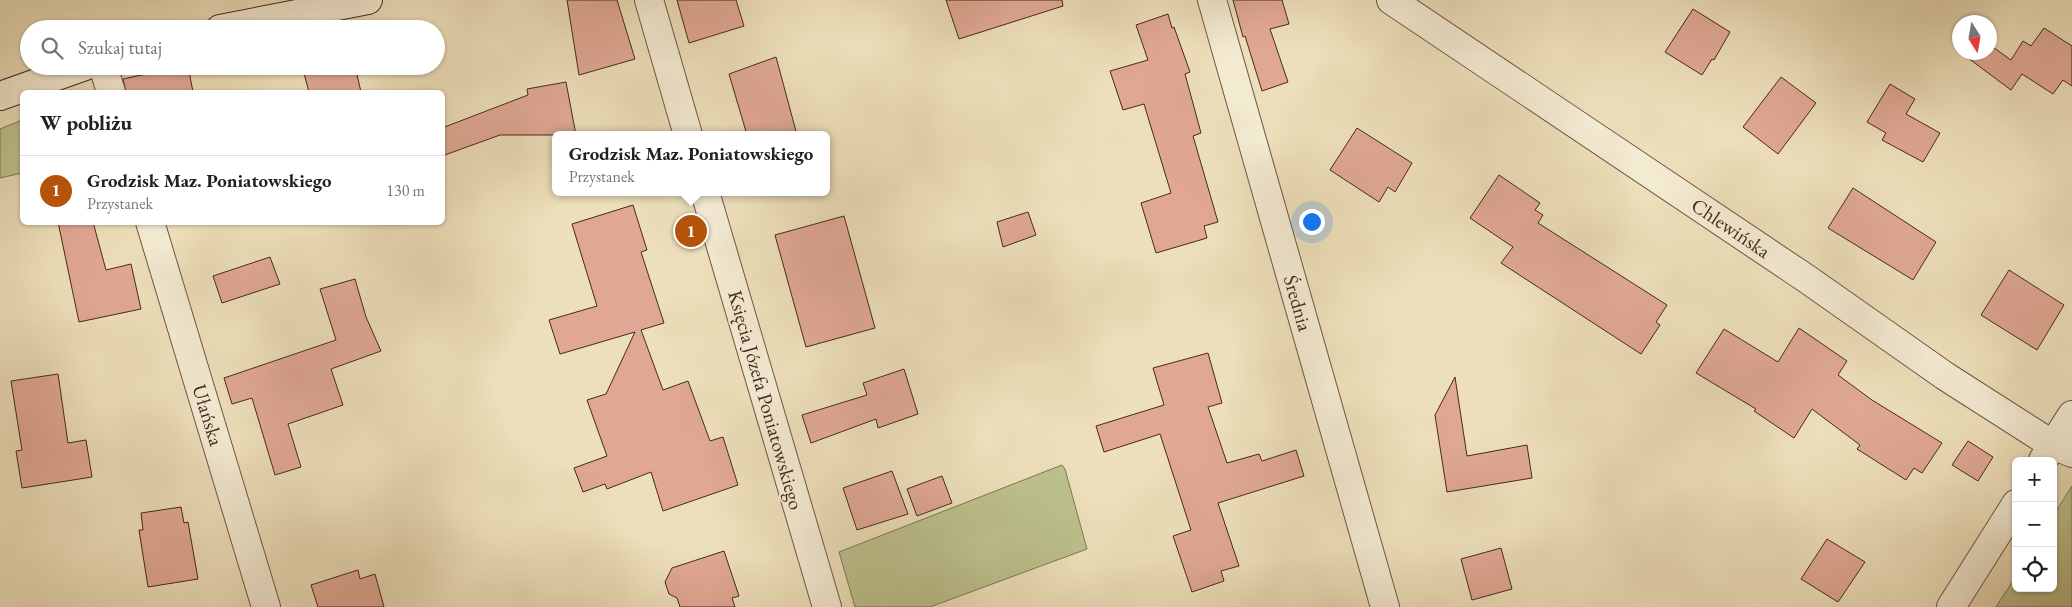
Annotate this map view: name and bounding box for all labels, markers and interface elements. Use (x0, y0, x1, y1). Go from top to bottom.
north arrow (1952, 15, 1997, 60)
search box (20, 20, 445, 75)
icon: search (38, 34, 66, 62)
text: Szukaj tutaj (78, 35, 162, 60)
text: W pobliżu (40, 109, 132, 136)
popup (552, 131, 830, 196)
text: Grodzisk Maz. Poniatowskiego (569, 141, 813, 166)
text: Przystanek (569, 166, 635, 187)
text: Grodzisk Maz. Poniatowskiego (87, 168, 332, 193)
text: 1 (52, 180, 60, 201)
text: 130 m (386, 180, 425, 201)
street label: Chlewińska (1686, 192, 1776, 264)
text: Przystanek (87, 193, 153, 214)
your location (1299, 209, 1325, 235)
pin: 1 (675, 212, 707, 250)
street label: Średnia (1278, 272, 1318, 334)
street label: Księcia Józefa Poniatowskiego (722, 287, 810, 513)
street label: Ułańska (186, 381, 230, 449)
map controls (2012, 457, 2057, 592)
button: + (2012, 457, 2057, 502)
button: − (2012, 502, 2057, 547)
button: locate (2012, 547, 2057, 592)

